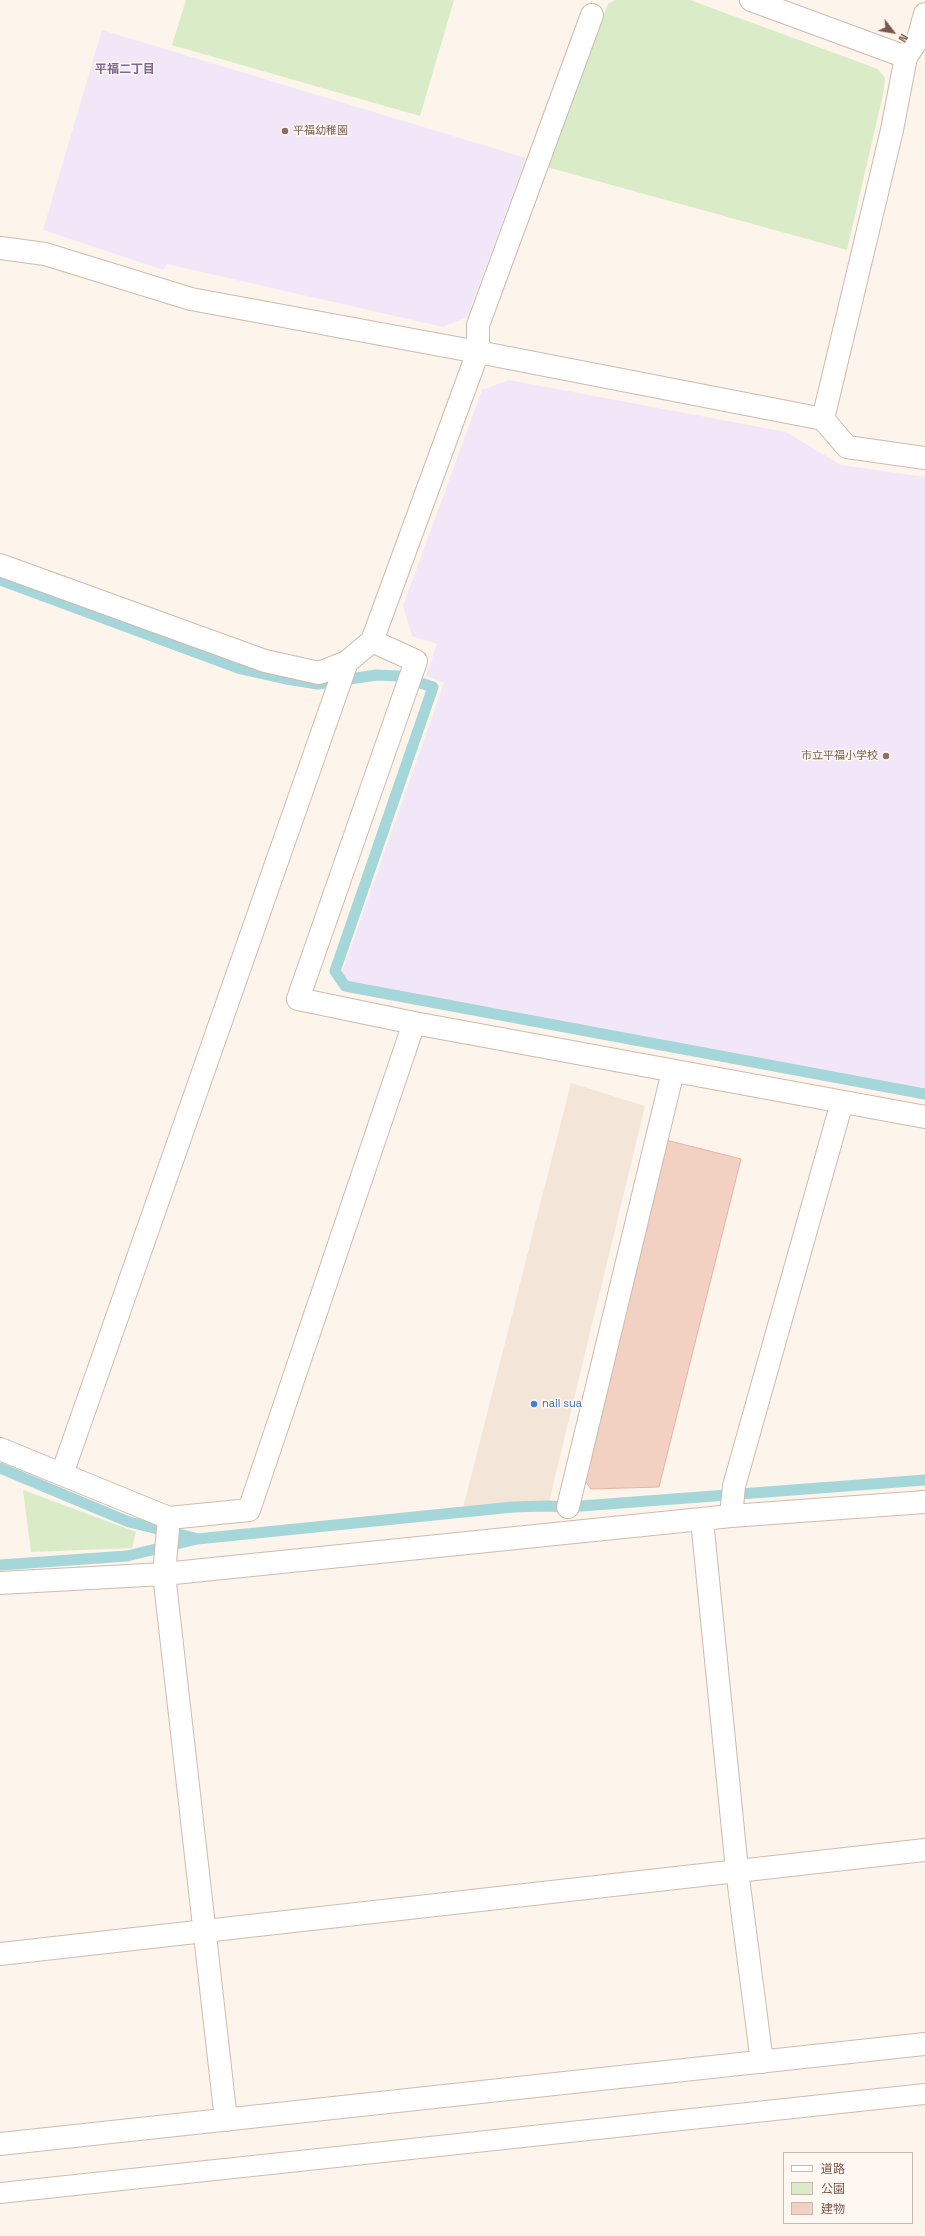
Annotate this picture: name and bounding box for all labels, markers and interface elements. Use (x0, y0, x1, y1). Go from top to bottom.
north arrow (873, 12, 913, 52)
text: N (895, 31, 911, 45)
district label: 平福二丁目 (95, 63, 155, 77)
place label: 平福幼稚園 (293, 124, 348, 138)
marker: 平福幼稚園 (280, 126, 290, 136)
place label: 市立平福小学校 (801, 749, 878, 763)
marker: 市立平福小学校 (881, 751, 891, 761)
place label: nail sua (542, 1397, 582, 1411)
marker: nail sua (529, 1399, 539, 1409)
legend (783, 2152, 913, 2224)
text: 道路 (821, 2161, 845, 2177)
text: 公園 (821, 2181, 845, 2197)
text: 建物 (821, 2201, 845, 2217)

